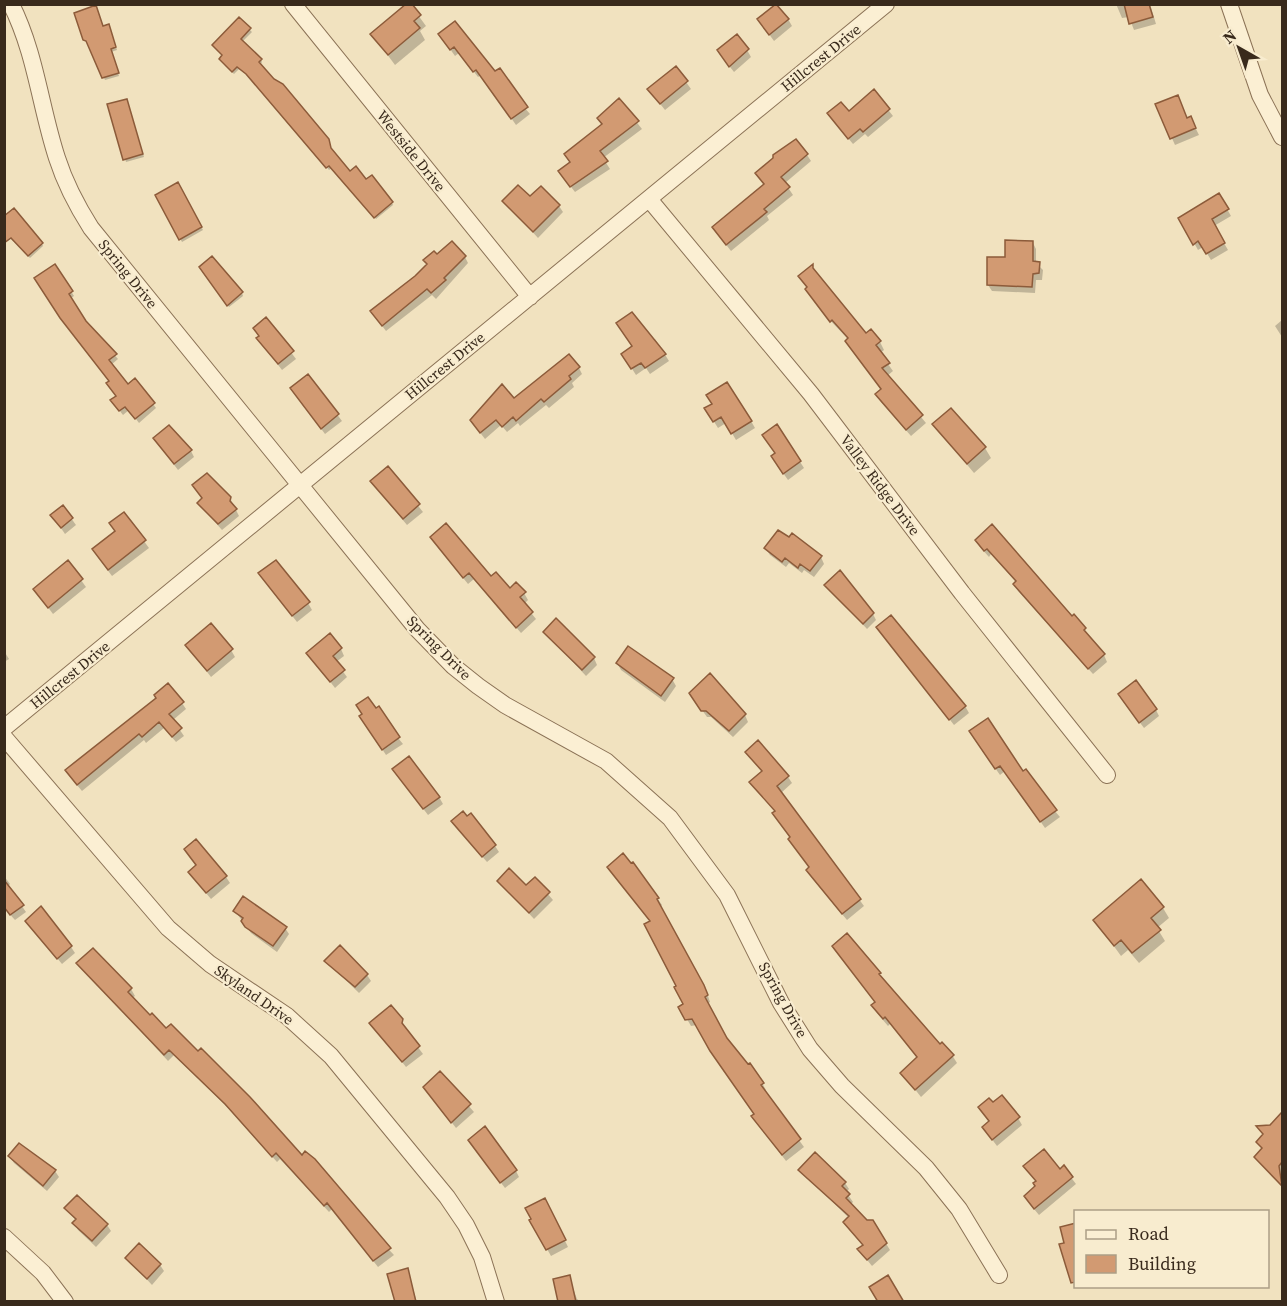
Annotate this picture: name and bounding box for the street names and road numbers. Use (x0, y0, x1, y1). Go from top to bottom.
street label: Hillcrest Drive (776, 19, 865, 96)
street label: Westside Drive (372, 106, 451, 196)
street label: Spring Drive (94, 235, 163, 313)
street label: Hillcrest Drive (400, 327, 489, 404)
street label: Valley Ridge Drive (835, 430, 926, 540)
street label: Spring Drive (402, 611, 477, 685)
street label: Hillcrest Drive (25, 636, 114, 713)
street label: Spring Drive (754, 958, 813, 1042)
street label: Skyland Drive (210, 960, 298, 1030)

